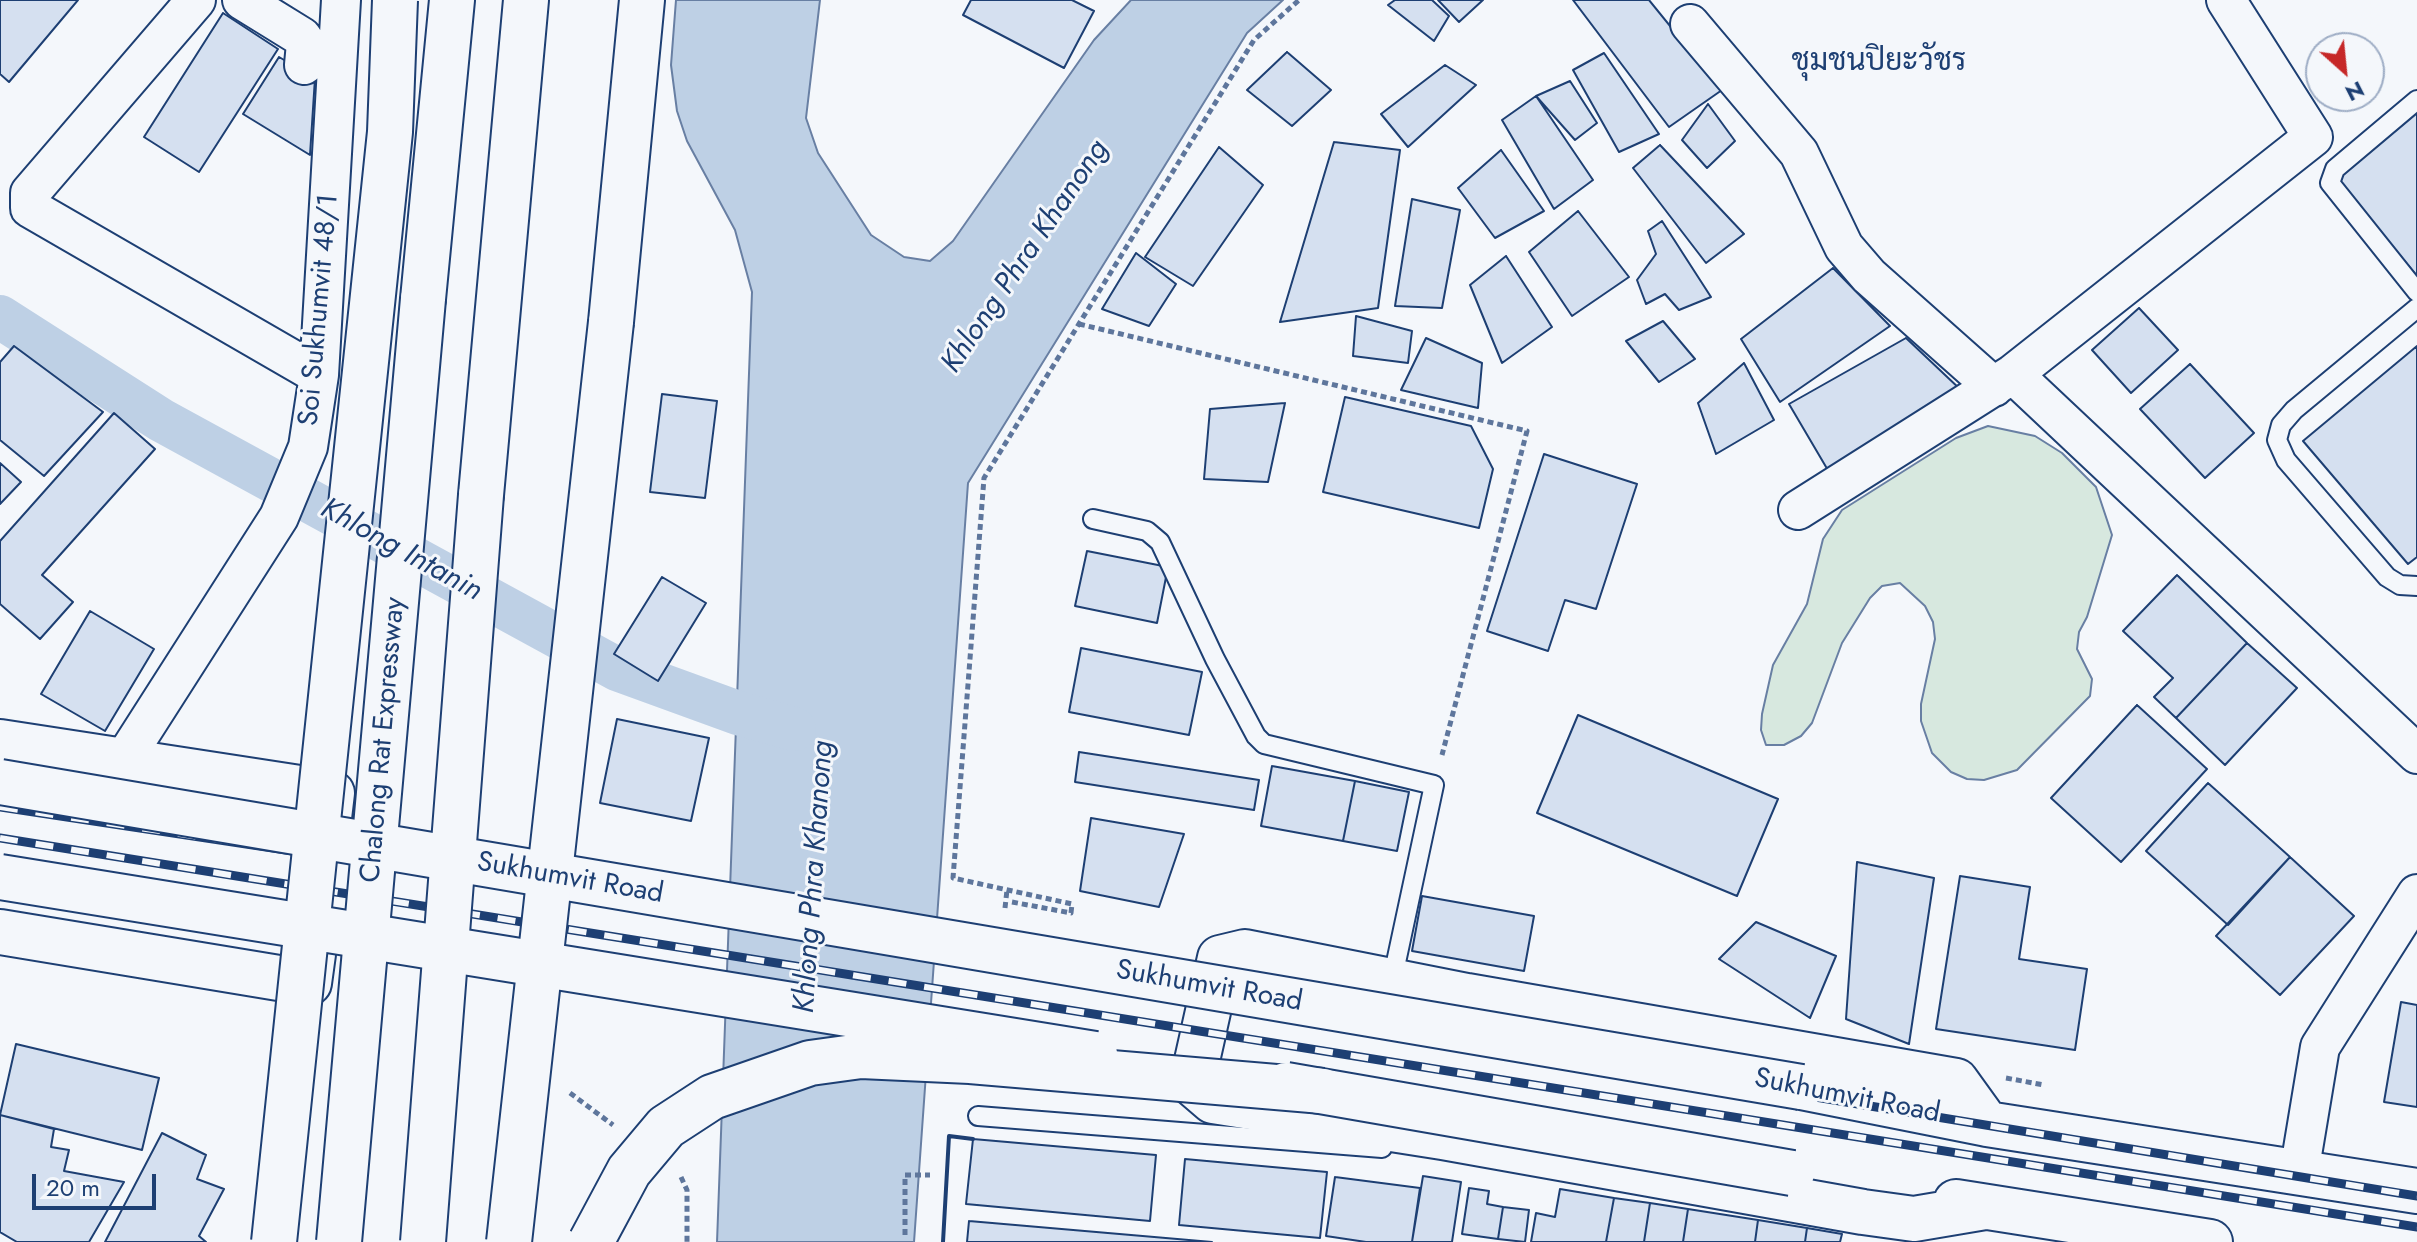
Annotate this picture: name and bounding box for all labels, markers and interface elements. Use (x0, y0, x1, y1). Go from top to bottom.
north arrow (2305, 32, 2385, 112)
district label: ชุมชนปิยะวัชร (1792, 45, 1966, 81)
text: N (2340, 73, 2370, 110)
water label: Khlong Phra Khanong (935, 134, 1117, 380)
street label: Soi Sukhumvit 48/1 (293, 193, 347, 427)
water label: Khlong Intanin (314, 492, 488, 610)
street label: Chalong Rat Expressway (355, 596, 413, 884)
water label: Khlong Phra Khanong (788, 739, 842, 1015)
street label: Sukhumvit Road (474, 846, 666, 912)
street label: Sukhumvit Road (1113, 954, 1305, 1020)
street label: Sukhumvit Road (1751, 1063, 1943, 1131)
scale bar (36, 1158, 160, 1208)
text: 20 m (46, 1170, 100, 1205)

